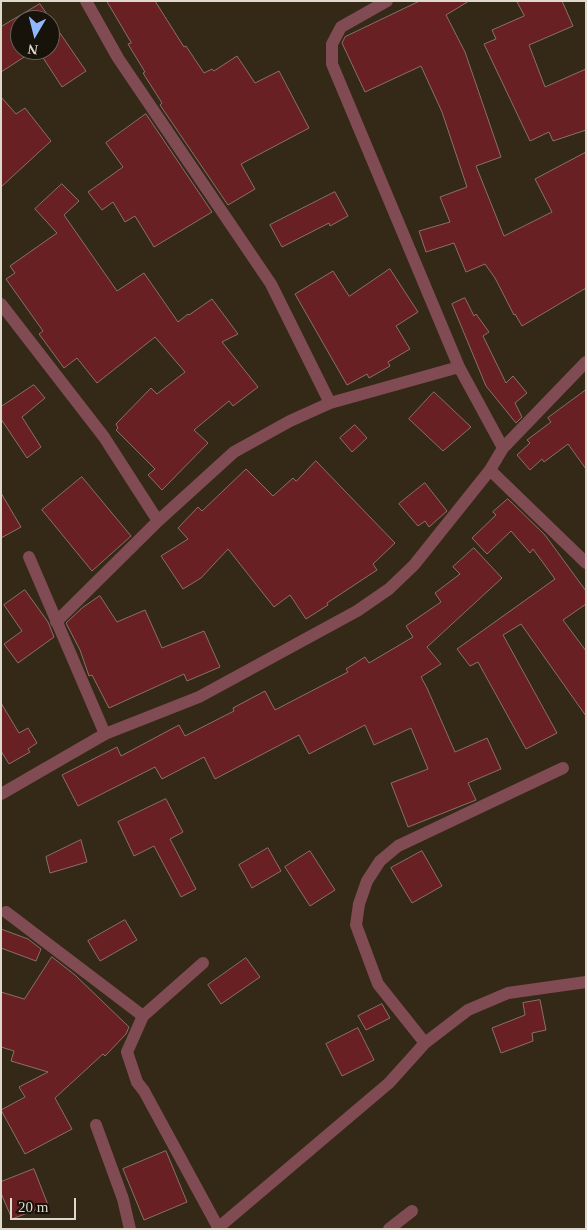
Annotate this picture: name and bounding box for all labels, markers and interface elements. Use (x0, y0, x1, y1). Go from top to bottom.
north arrow (10, 10, 60, 60)
text: N (27, 41, 39, 57)
scale bar (12, 1188, 79, 1220)
text: 20 m (18, 1199, 48, 1215)

